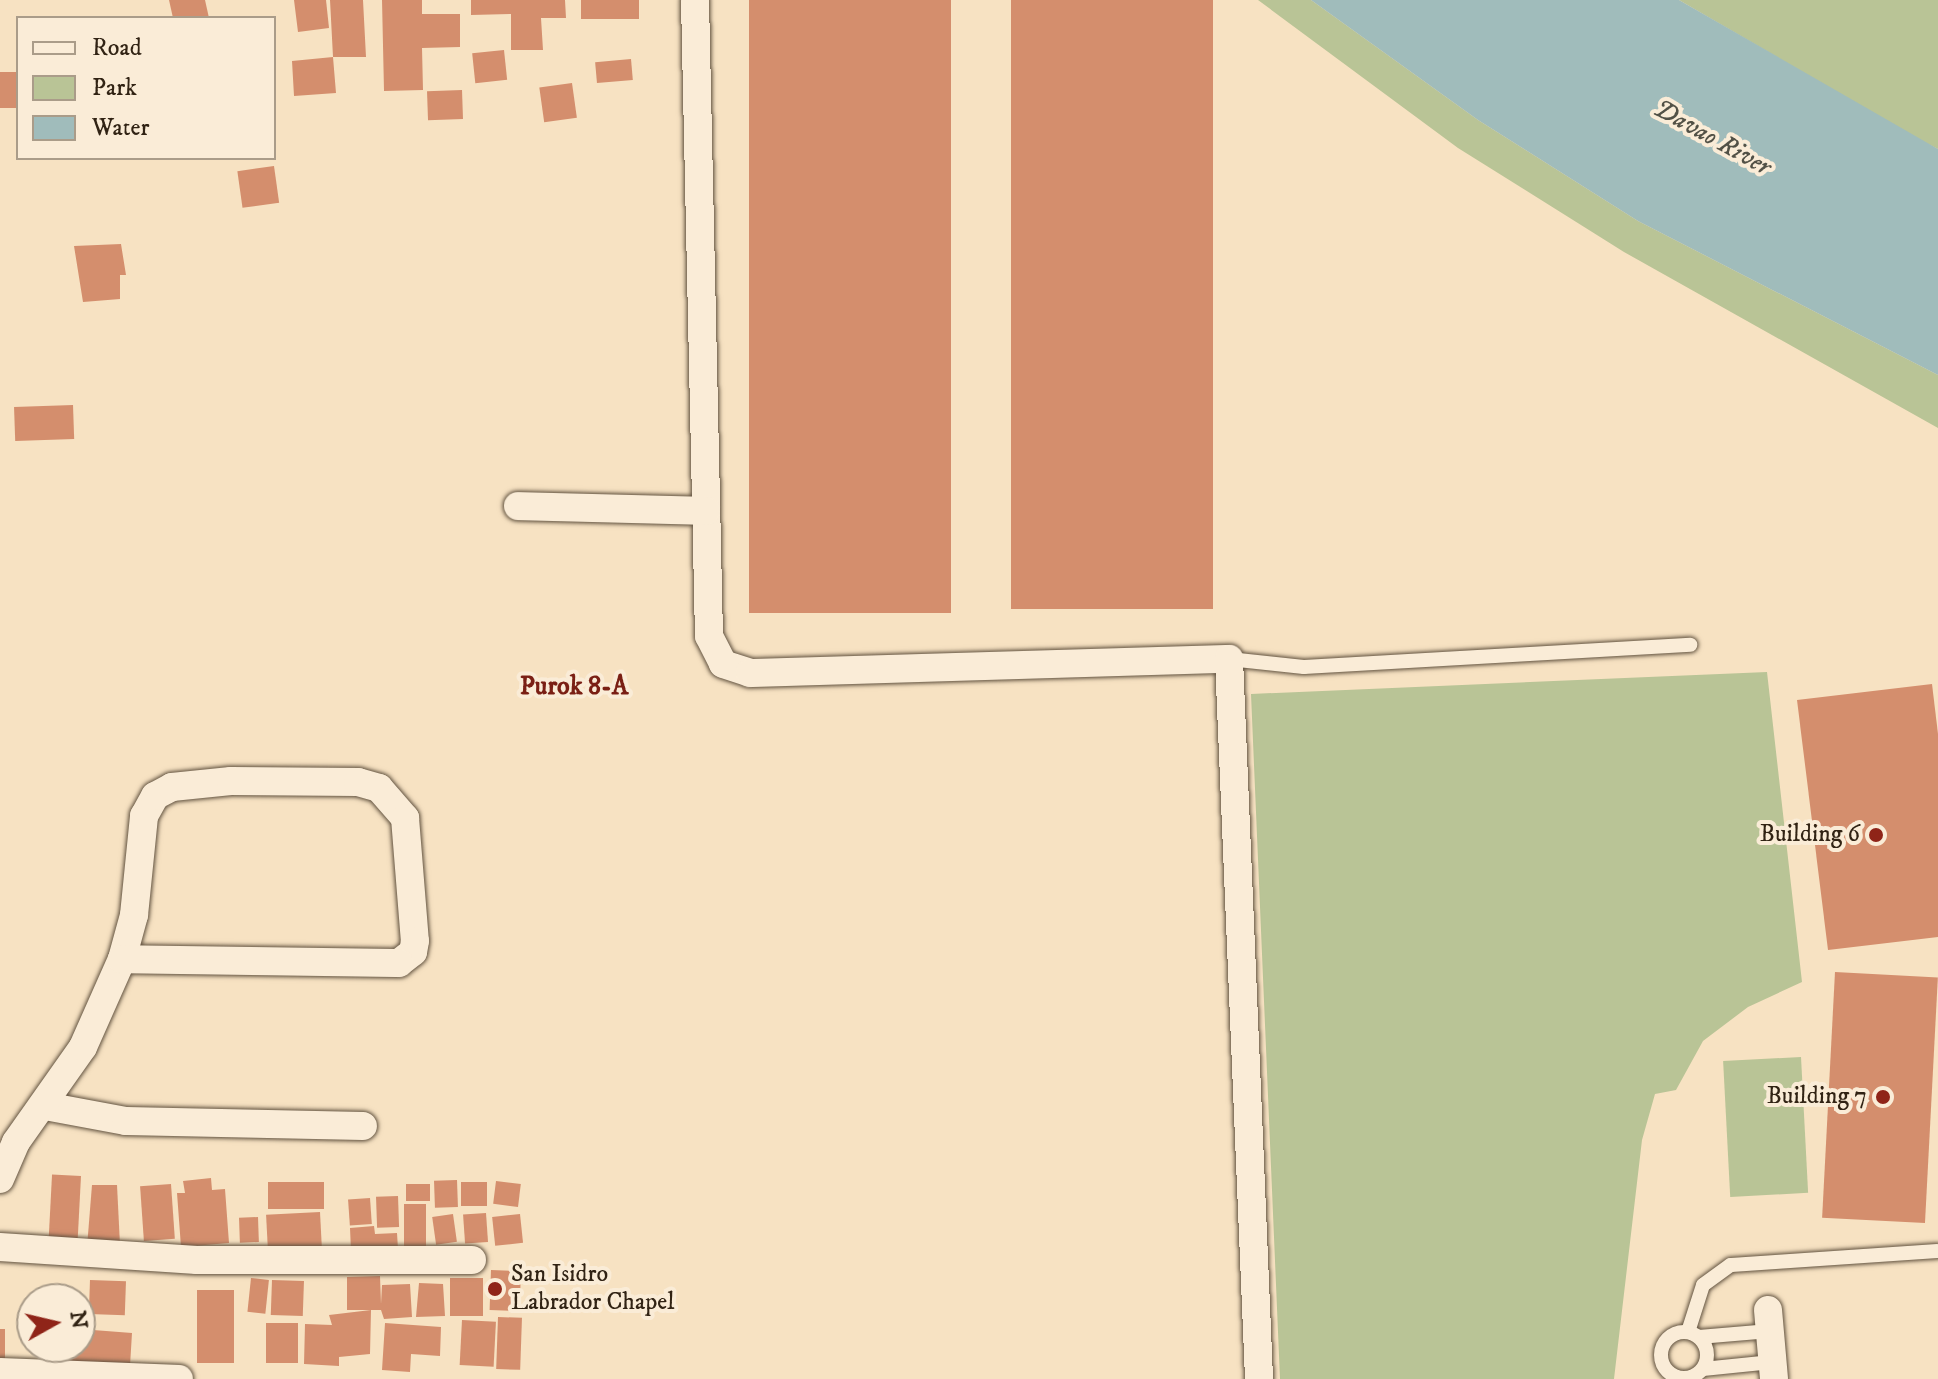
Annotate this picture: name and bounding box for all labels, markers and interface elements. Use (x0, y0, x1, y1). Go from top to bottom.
legend (16, 16, 276, 160)
text: Road (92, 33, 142, 63)
text: Park (92, 73, 137, 103)
water label: Davao River (1648, 93, 1776, 183)
text: Water (92, 113, 149, 143)
district label: Purok 8-A (520, 671, 628, 703)
place label: Building 6 (1760, 821, 1860, 849)
marker: Building 6 (1867, 826, 1885, 844)
place label: Building 7 (1767, 1083, 1867, 1111)
marker: Building 7 (1874, 1088, 1892, 1106)
place label: San Isidro Labrador Chapel (511, 1261, 674, 1317)
marker: San Isidro Labrador Chapel (486, 1280, 504, 1298)
north arrow (16, 1283, 96, 1363)
text: N (64, 1309, 93, 1331)

